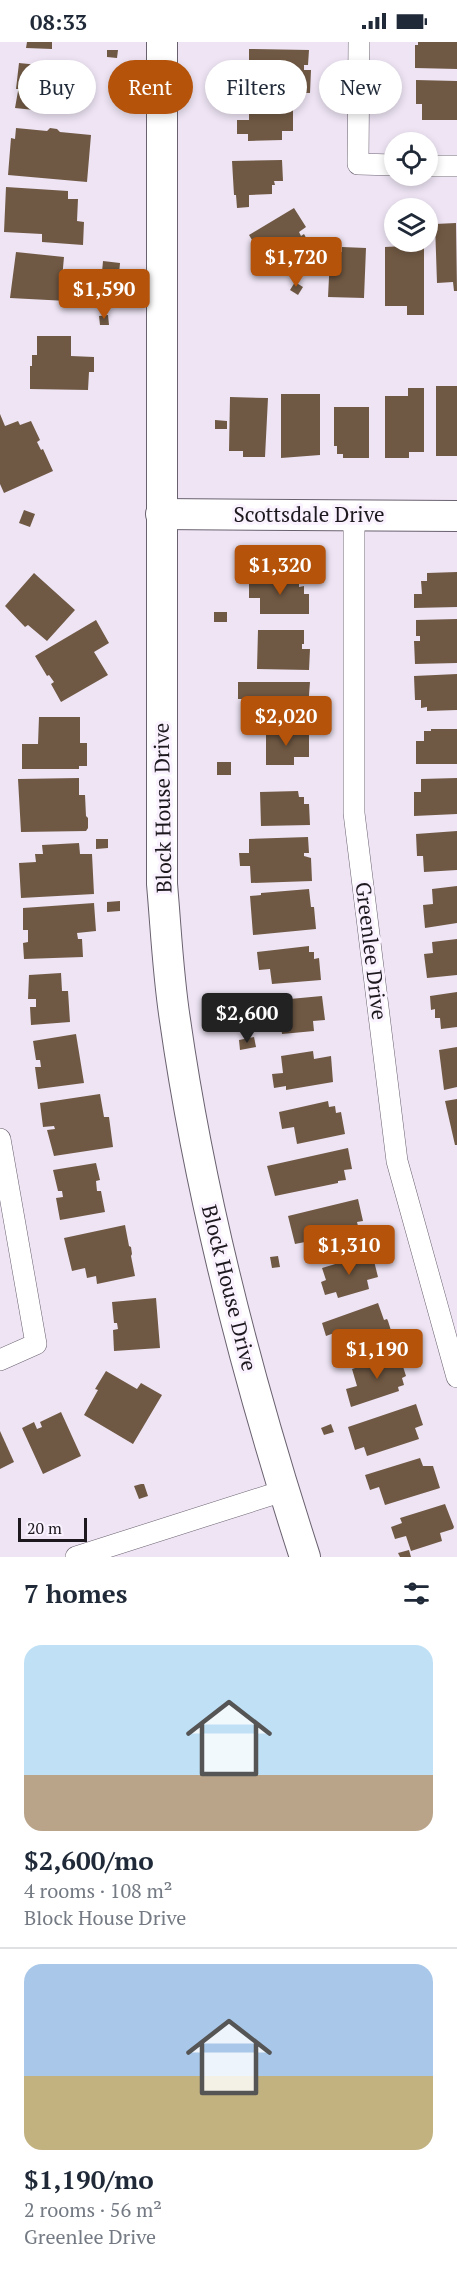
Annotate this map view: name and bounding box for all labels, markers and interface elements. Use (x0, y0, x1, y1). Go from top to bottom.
text: 08:33 (30, 7, 87, 36)
chip: Buy (18, 60, 96, 114)
chip: Rent (108, 60, 193, 114)
chip: Filters (205, 60, 307, 114)
chip: New (319, 60, 402, 114)
map controls (384, 132, 438, 252)
button: locate (384, 132, 438, 186)
button: layers (384, 198, 438, 252)
pin: $1,720 (247, 237, 345, 288)
text: $1,720 (265, 243, 327, 270)
pin: $1,590 (55, 269, 153, 320)
text: $1,590 (73, 275, 135, 302)
street label: Scottsdale Drive (233, 500, 385, 528)
pin: $1,320 (231, 545, 329, 596)
text: $1,320 (249, 551, 311, 578)
pin: $2,020 (237, 696, 335, 747)
text: $2,020 (255, 702, 317, 729)
street label: Block House Drive (147, 723, 177, 893)
street label: Greenlee Drive (350, 880, 394, 1021)
pin: $2,600 (198, 993, 296, 1044)
text: $2,600 (216, 999, 278, 1026)
street label: Block House Drive (196, 1202, 264, 1374)
pin: $1,310 (300, 1225, 398, 1276)
text: $1,310 (318, 1231, 380, 1258)
pin: $1,190 (328, 1329, 426, 1380)
text: $1,190 (346, 1335, 408, 1362)
scale bar (18, 1515, 87, 1542)
text: 20 m (27, 1517, 62, 1539)
text: 7 homes (24, 1576, 128, 1610)
icon: filters (400, 1577, 433, 1610)
icon: home (175, 1684, 283, 1792)
text: $2,600/mo (24, 1843, 154, 1877)
text: 4 rooms · 108 m² (24, 1877, 172, 1904)
text: Block House Drive (24, 1904, 186, 1931)
icon: home (175, 2003, 283, 2111)
text: $1,190/mo (24, 2162, 154, 2196)
text: 2 rooms · 56 m² (24, 2196, 162, 2223)
text: Greenlee Drive (24, 2223, 156, 2250)

